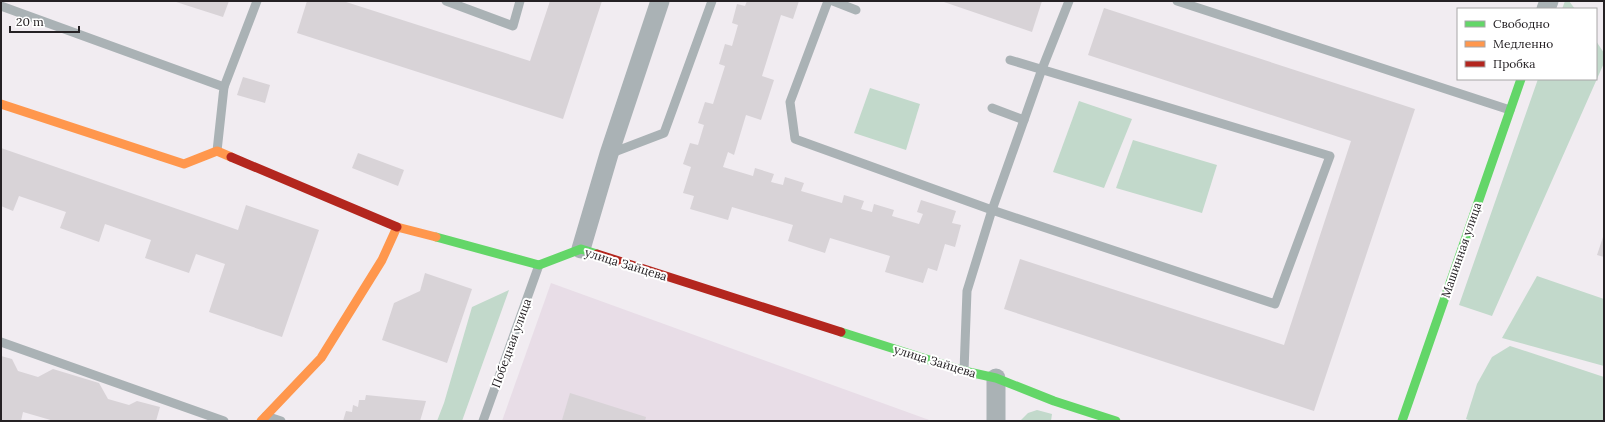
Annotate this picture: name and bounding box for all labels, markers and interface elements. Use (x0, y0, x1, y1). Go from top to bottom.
scale bar (10, 8, 79, 34)
legend (1457, 8, 1597, 80)
text: 20 m (16, 14, 44, 29)
text: Свободно (1493, 16, 1550, 31)
text: Медленно (1493, 36, 1553, 51)
text: Пробка (1493, 56, 1535, 71)
street label: Машинная улица (1438, 200, 1484, 300)
street label: улица Зайцева (583, 244, 669, 284)
street label: Победная улица (488, 296, 534, 390)
street label: улица Зайцева (892, 341, 978, 381)

